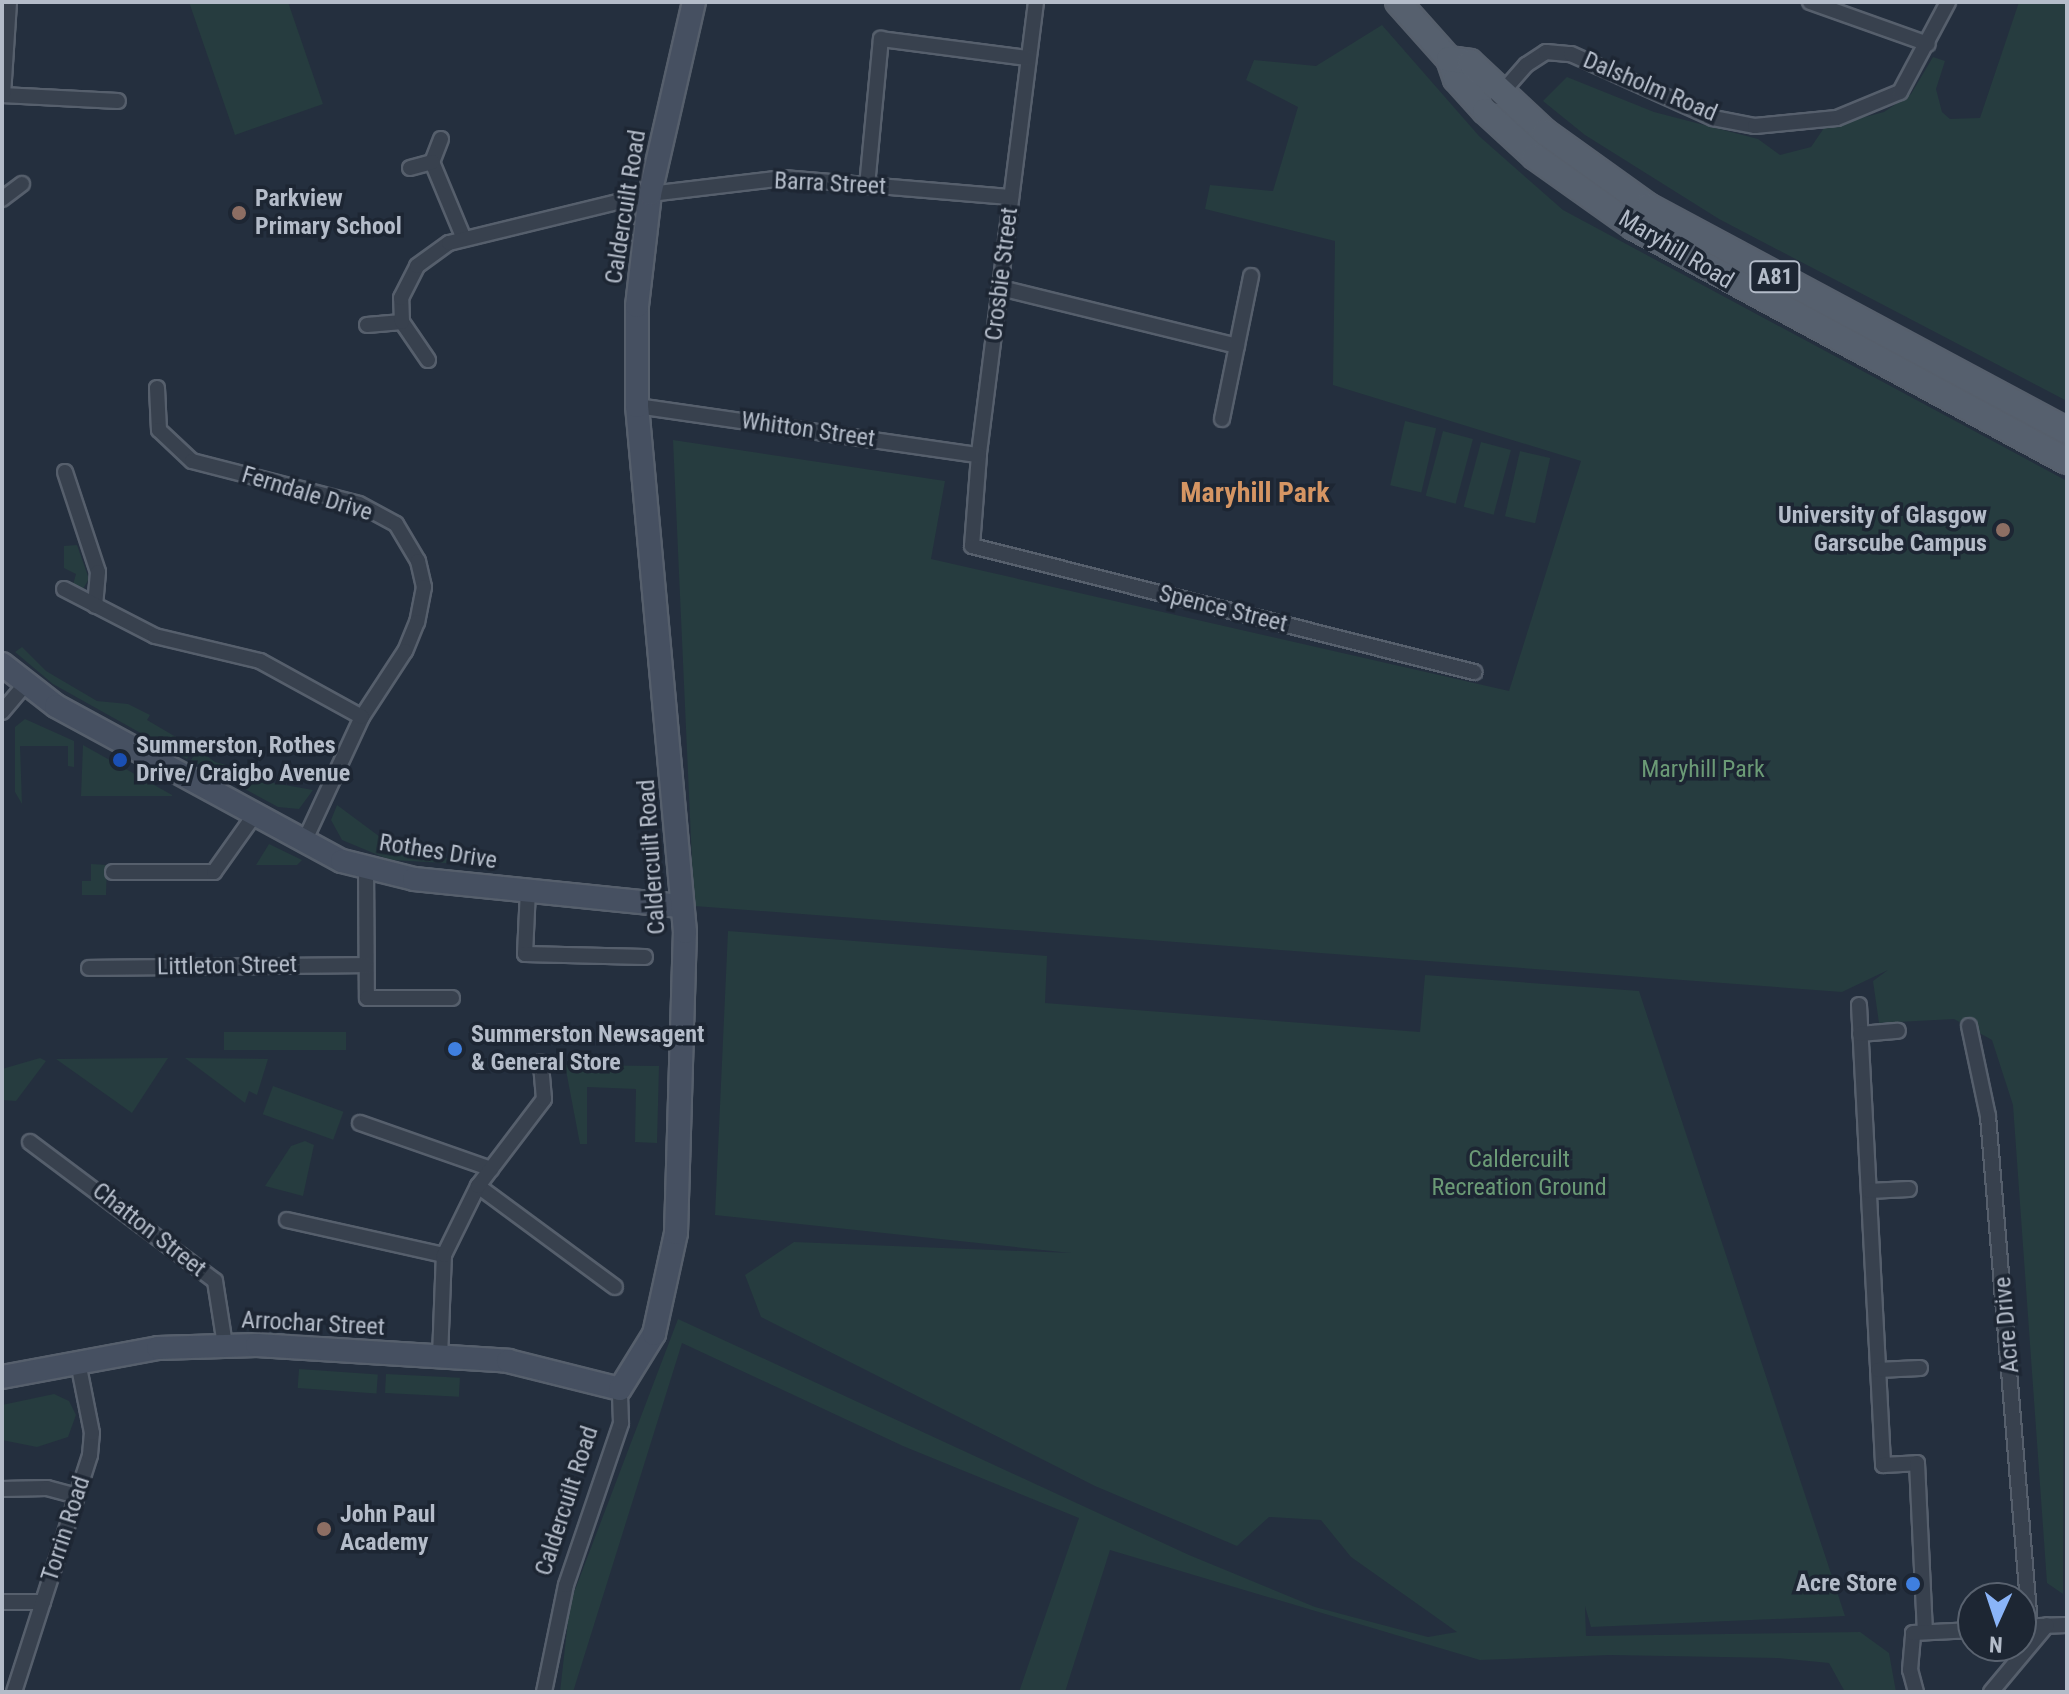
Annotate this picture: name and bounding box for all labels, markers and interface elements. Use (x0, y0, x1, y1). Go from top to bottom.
street label: Dalsholm Road (1579, 46, 1721, 128)
street label: Caldercuilt Road (600, 128, 652, 286)
street label: Barra Street (773, 167, 887, 201)
place label: Parkview Primary School (255, 185, 402, 241)
marker: Parkview Primary School (230, 204, 248, 222)
street label: Maryhill Road (1613, 204, 1739, 296)
street label: Crosbie Street (980, 206, 1024, 342)
road number: A81 (1749, 259, 1801, 295)
street label: Whitton Street (739, 406, 877, 454)
street label: Ferndale Drive (238, 460, 376, 528)
district label: Maryhill Park (1180, 476, 1330, 510)
place label: University of Glasgow Garscube Campus (1778, 502, 1987, 558)
marker: University of Glasgow Garscube Campus (1994, 521, 2012, 539)
street label: Spence Street (1156, 579, 1290, 639)
place label: Summerston, Rothes Drive/ Craigbo Avenue (136, 732, 350, 788)
marker: Summerston, Rothes Drive/ Craigbo Avenue (111, 751, 129, 769)
park label: Maryhill Park (1641, 756, 1765, 784)
street label: Caldercuilt Road (632, 779, 672, 935)
street label: Rothes Drive (377, 828, 499, 876)
street label: Littleton Street (157, 950, 297, 982)
place label: Summerston Newsagent & General Store (471, 1021, 704, 1077)
marker: Summerston Newsagent & General Store (446, 1040, 464, 1058)
park label: Caldercuilt Recreation Ground (1431, 1146, 1607, 1202)
street label: Chatton Street (87, 1177, 211, 1283)
street label: Acre Drive (1988, 1276, 2026, 1374)
street label: Arrochar Street (241, 1306, 385, 1342)
street label: Caldercuilt Road (529, 1423, 605, 1579)
street label: Torrin Road (35, 1473, 97, 1585)
place label: John Paul Academy (340, 1501, 436, 1557)
marker: John Paul Academy (315, 1520, 333, 1538)
place label: Acre Store (1796, 1570, 1897, 1598)
marker: Acre Store (1904, 1575, 1922, 1593)
north arrow (1957, 1582, 2037, 1662)
text: N (1988, 1632, 2003, 1657)

